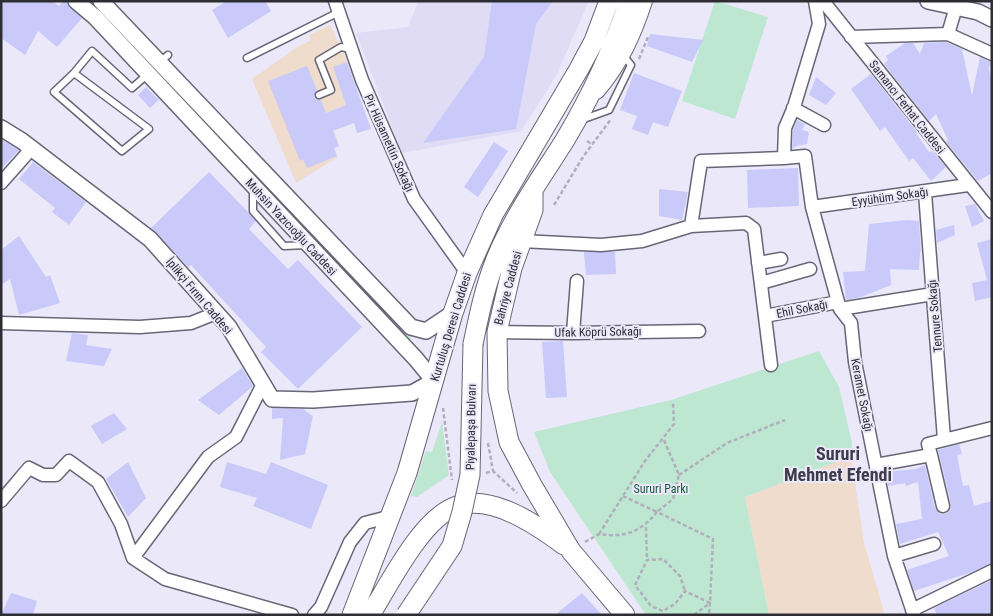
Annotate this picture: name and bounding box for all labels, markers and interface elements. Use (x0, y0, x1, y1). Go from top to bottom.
street label: Samancı Ferhat Caddesi (866, 57, 948, 157)
street label: Pir Hüsamettin Sokağı (361, 92, 417, 194)
street label: Muhsin Yazıcıoğlu Caddesi (243, 176, 339, 278)
street label: Eyyühüm Sokağı (851, 185, 929, 209)
street label: Bahriye Caddesi (491, 249, 525, 327)
street label: İplikçi Fırını Caddesi (163, 254, 236, 337)
street label: Kurtuluş Deresi Caddesi (428, 271, 474, 383)
street label: Tennure Sokağı (925, 279, 945, 353)
street label: Ehil Sokağı (775, 297, 829, 321)
street label: Ufak Köprü Sokağı (554, 324, 642, 340)
street label: Keramet Sokağı (848, 357, 876, 433)
street label: Piyalepaşa Bulvarı (463, 384, 479, 470)
district label: Sururi Mehmet Efendi (784, 443, 892, 485)
park label: Sururi Parkı (634, 482, 688, 496)

